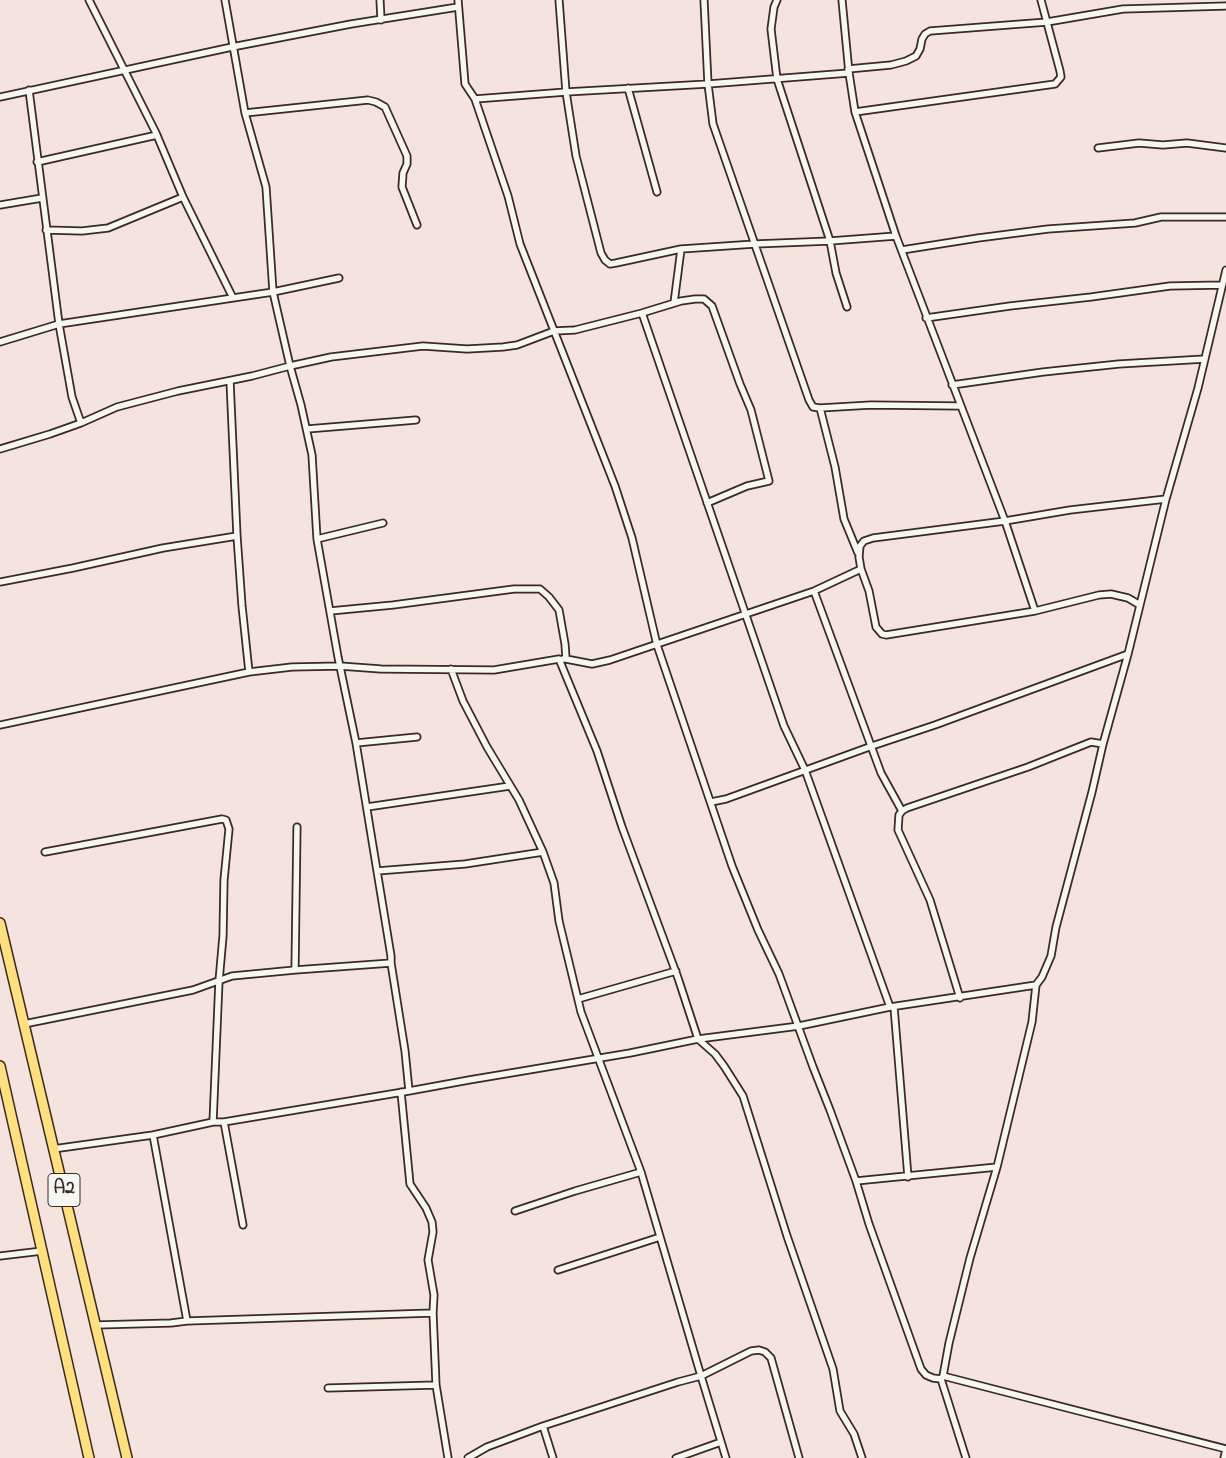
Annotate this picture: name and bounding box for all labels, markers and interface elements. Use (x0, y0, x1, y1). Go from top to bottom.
road number: A2 (48, 1174, 80, 1206)

